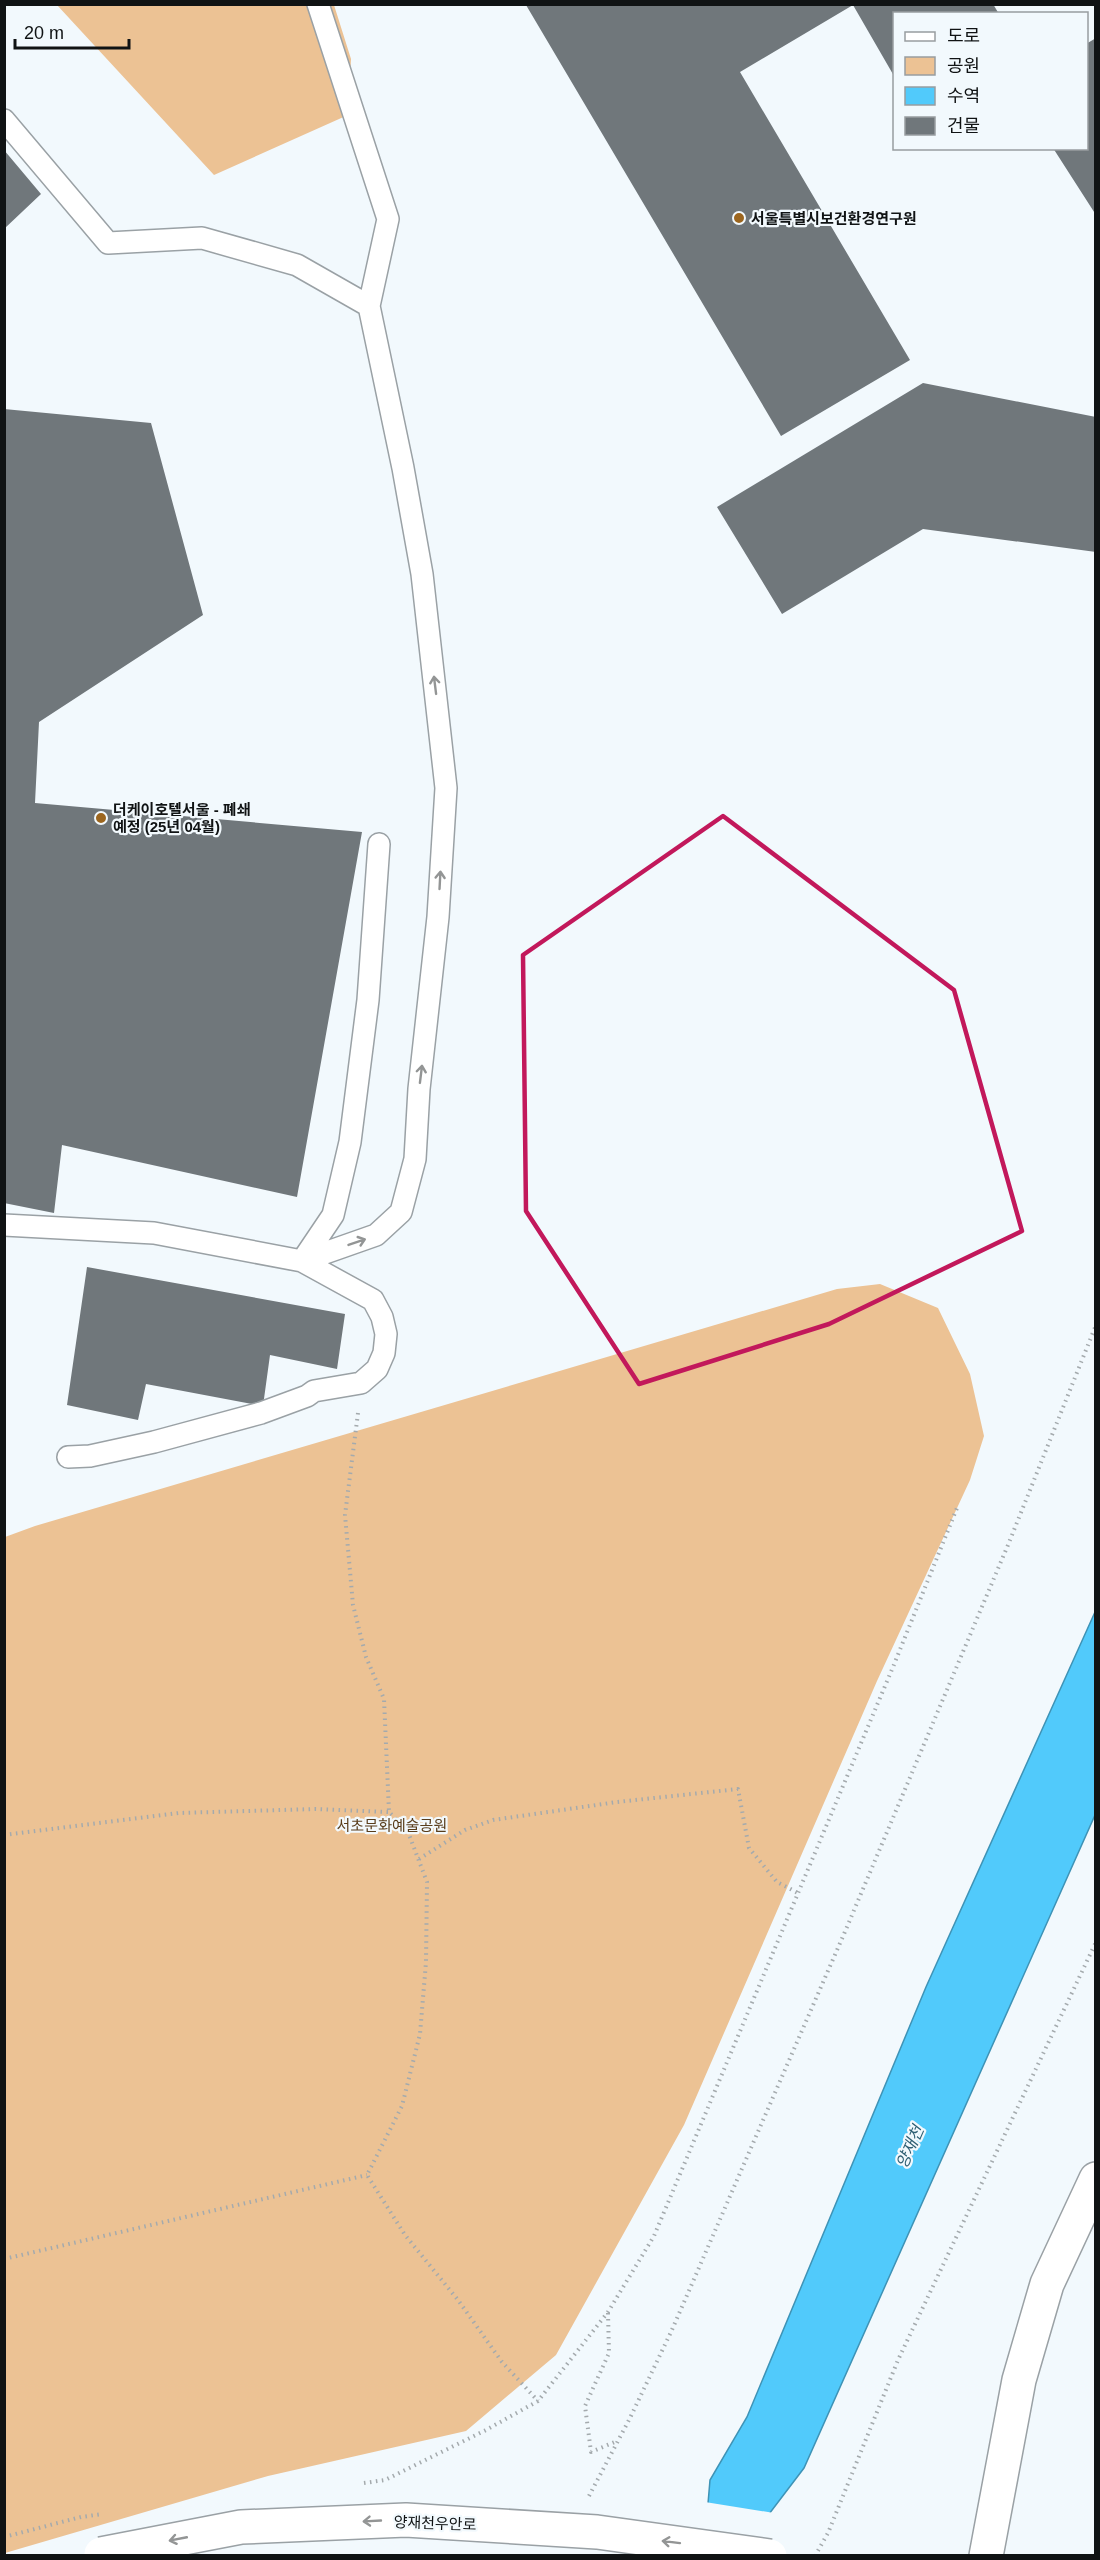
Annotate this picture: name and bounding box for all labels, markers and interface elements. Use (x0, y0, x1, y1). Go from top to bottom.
scale bar (15, 12, 129, 50)
legend (893, 12, 1088, 150)
text: 20 m (24, 23, 64, 43)
text: 도로 (947, 26, 980, 46)
text: 공원 (947, 56, 980, 76)
text: 수역 (947, 86, 980, 106)
text: 건물 (947, 116, 980, 136)
place label: 서울특별시보건환경연구원 (751, 210, 917, 227)
marker: 서울특별시보건환경연구원 (732, 211, 746, 225)
one-way arrow (429, 676, 440, 696)
place label: 더케이호텔서울 - 폐쇄 예정 (25년 04월) (113, 801, 251, 835)
marker: 더케이호텔서울 - 폐쇄 예정 (25년 04월) (94, 811, 108, 825)
one-way arrow (435, 870, 446, 890)
one-way arrow (415, 1064, 426, 1084)
one-way arrow (347, 1235, 366, 1246)
park label: 서초문화예술공원 (337, 1817, 447, 1834)
water label: 양재천 (893, 2121, 928, 2171)
street label: 양재천우안로 (393, 2513, 477, 2533)
one-way arrow (362, 2516, 382, 2527)
one-way arrow (169, 2534, 188, 2545)
one-way arrow (661, 2536, 681, 2547)

